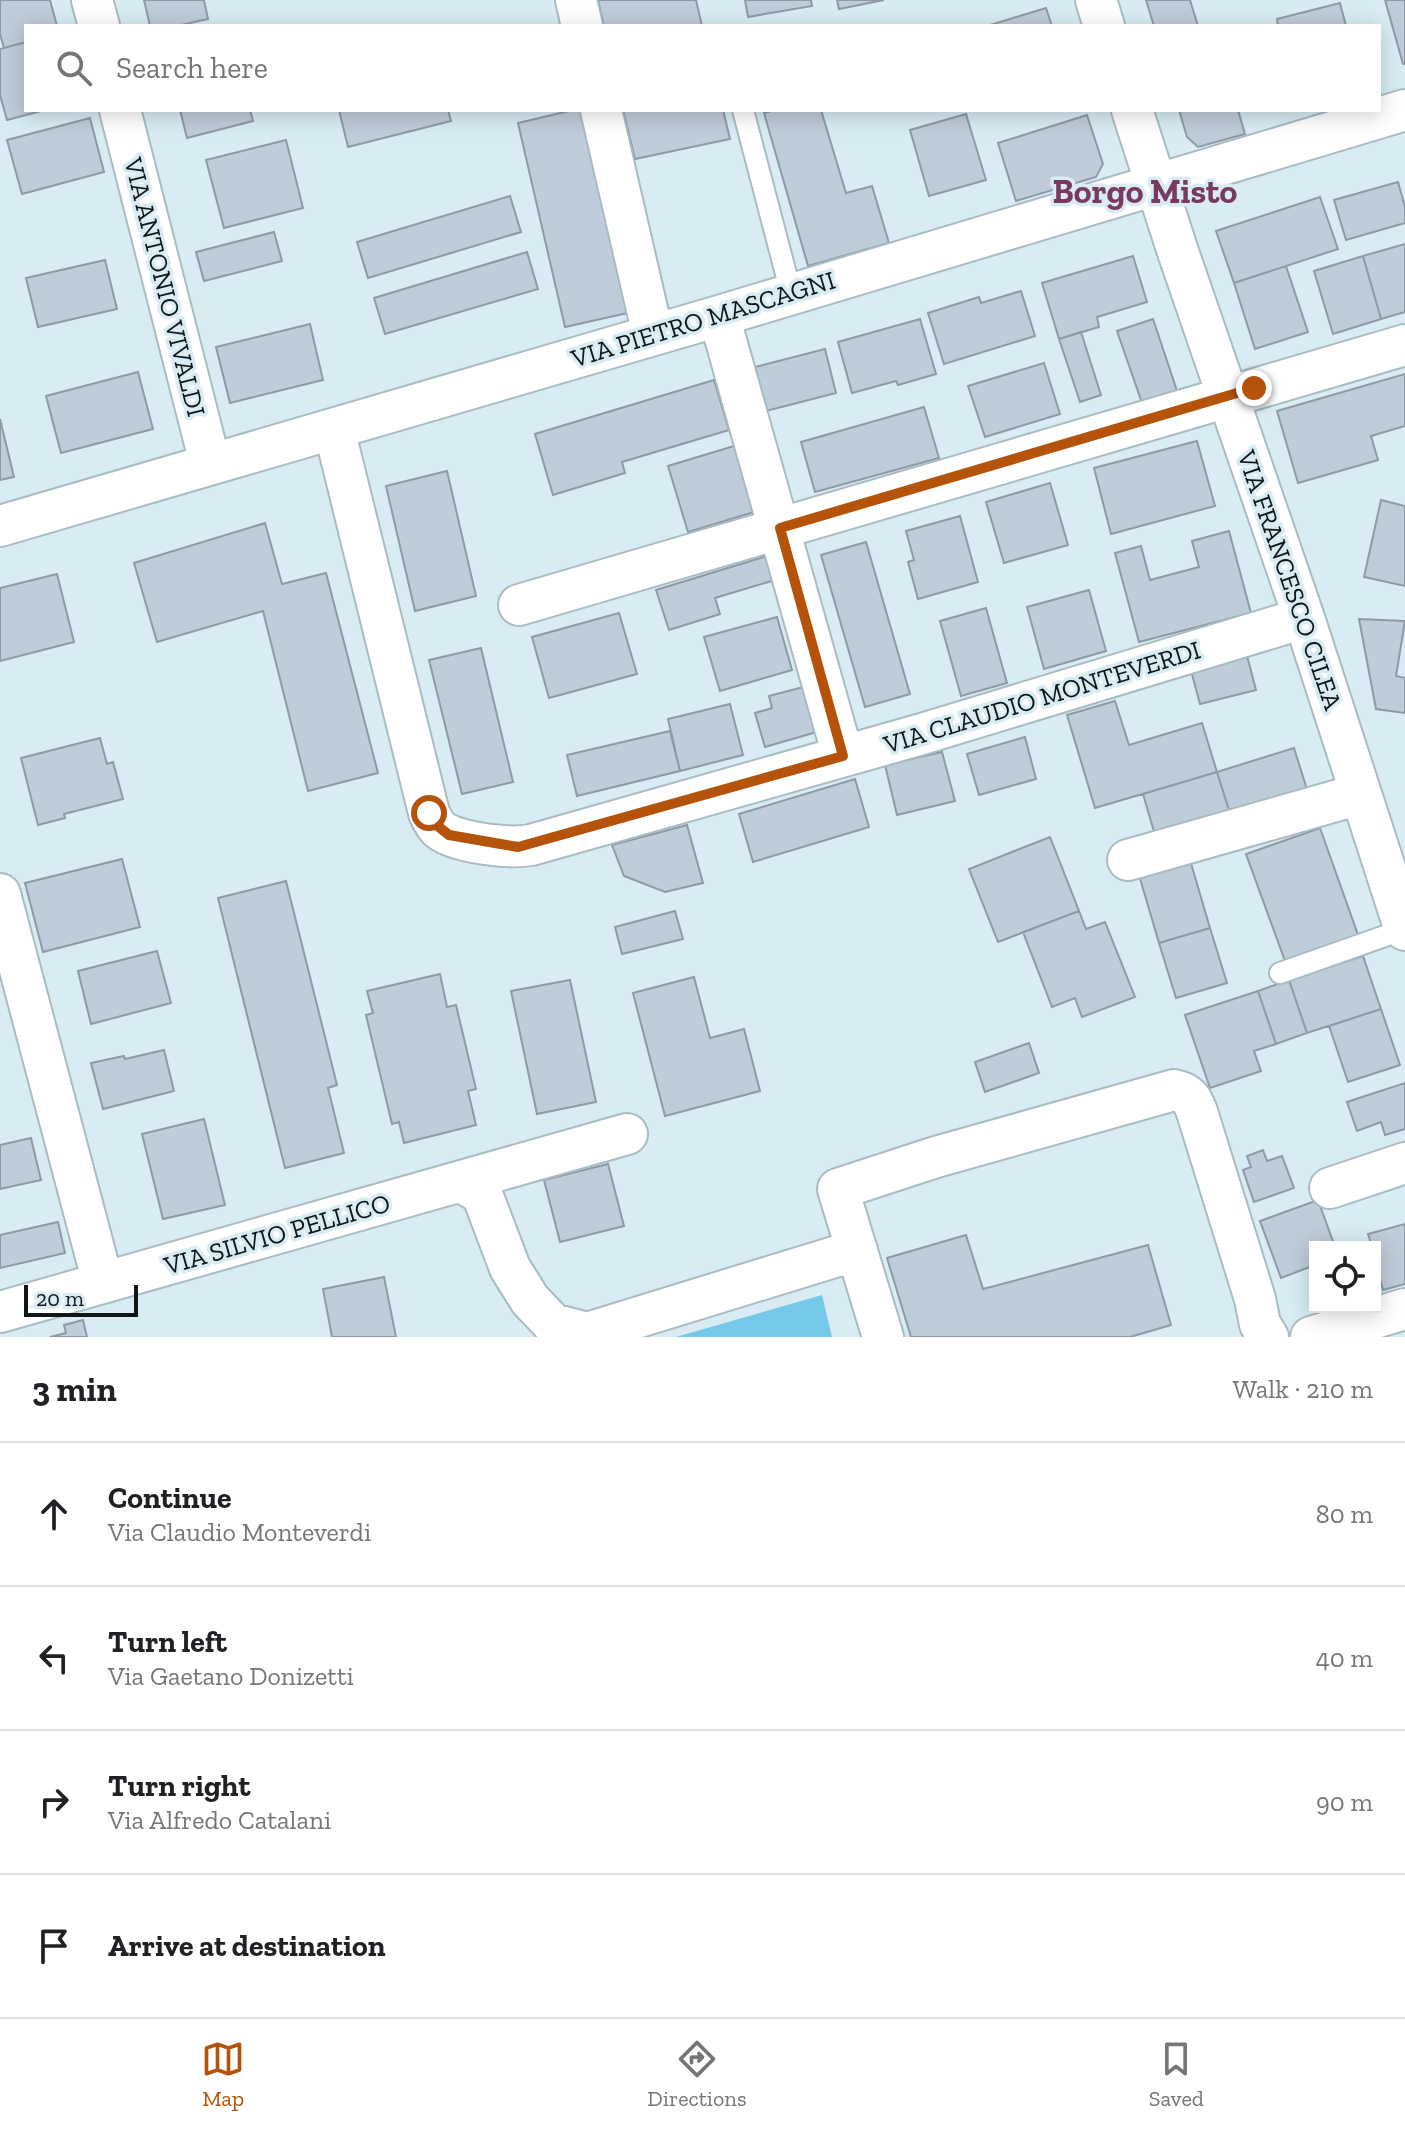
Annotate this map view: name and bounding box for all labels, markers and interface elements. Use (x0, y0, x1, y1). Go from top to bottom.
search box (24, 24, 1381, 112)
icon: search (52, 46, 96, 90)
text: Search here (116, 50, 268, 86)
street label: VIA ANTONIO VIVALDI (117, 153, 213, 420)
district label: Borgo Misto (1053, 171, 1238, 212)
street label: VIA PIETRO MASCAGNI (566, 264, 839, 375)
route end (1236, 370, 1272, 406)
street label: VIA FRANCESCO CILEA (1230, 445, 1350, 715)
street label: VIA CLAUDIO MONTEVERDI (879, 633, 1204, 761)
route start (411, 795, 447, 831)
street label: VIA SILVIO PELLICO (159, 1186, 394, 1282)
map controls (1309, 1241, 1381, 1313)
button: locate (1309, 1241, 1381, 1313)
scale bar (24, 1281, 138, 1317)
text: 20 m (36, 1285, 84, 1312)
text: 3 min (32, 1369, 117, 1410)
text: Walk · 210 m (1233, 1373, 1373, 1405)
text: Continue (108, 1480, 232, 1516)
icon: ahead (32, 1492, 76, 1536)
text: 80 m (1316, 1498, 1373, 1530)
text: Via Claudio Monteverdi (108, 1516, 371, 1548)
text: Turn left (108, 1624, 227, 1660)
icon: left (32, 1636, 76, 1680)
text: 40 m (1316, 1642, 1373, 1674)
text: Via Gaetano Donizetti (108, 1660, 354, 1692)
text: Turn right (108, 1768, 250, 1804)
icon: right (32, 1780, 76, 1824)
text: 90 m (1316, 1786, 1373, 1818)
text: Via Alfredo Catalani (108, 1804, 331, 1836)
icon: arrive (32, 1924, 76, 1968)
text: Arrive at destination (108, 1928, 385, 1964)
tab: Map (201, 2037, 245, 2112)
tab: Directions (647, 2037, 747, 2112)
tab: Saved (1149, 2037, 1204, 2112)

